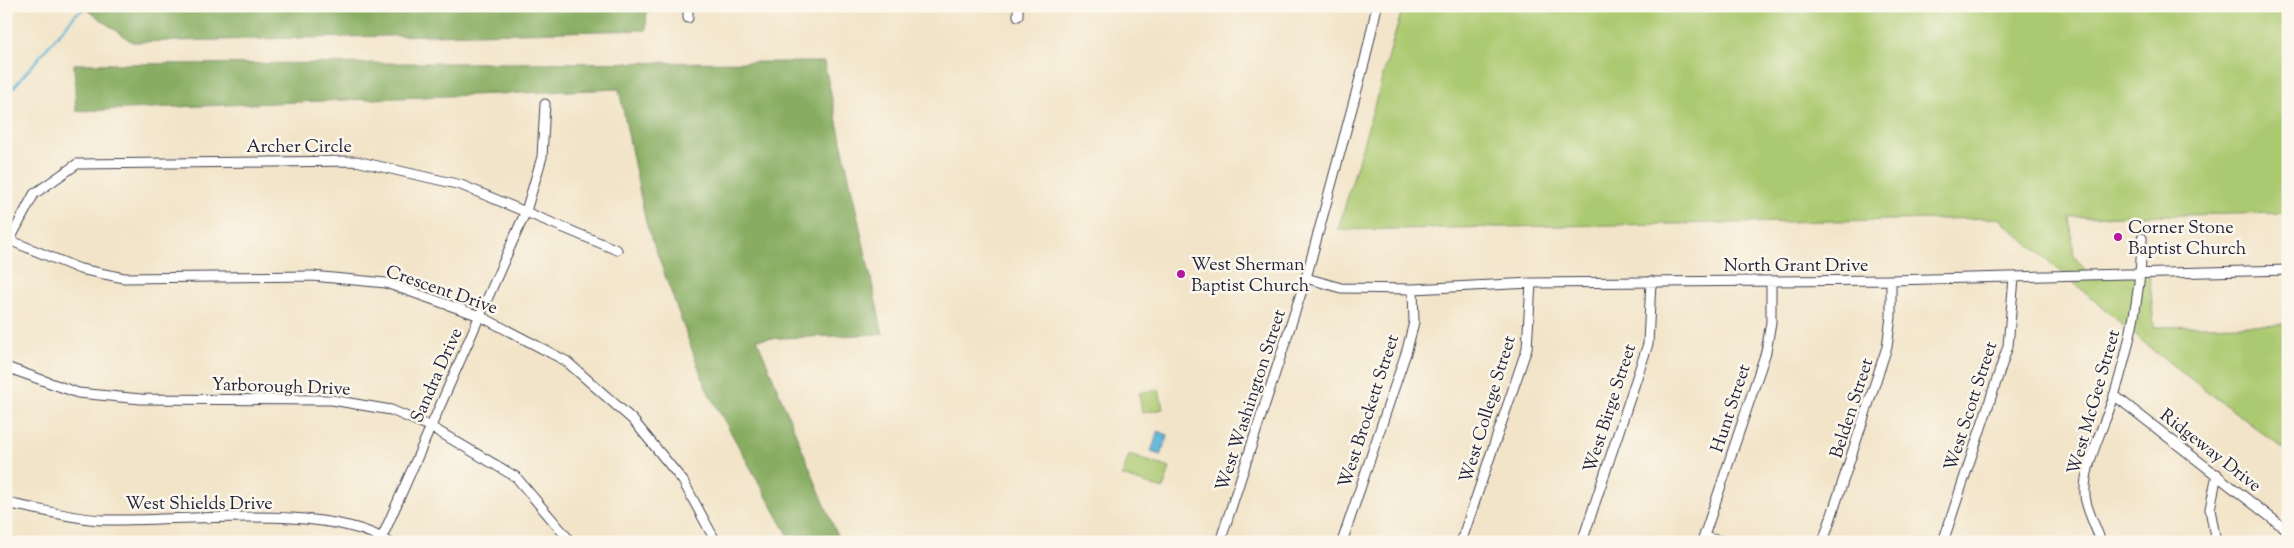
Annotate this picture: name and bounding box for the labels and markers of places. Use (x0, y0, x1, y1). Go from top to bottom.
place label: Corner Stone Baptist Church (2128, 216, 2247, 263)
marker: Corner Stone Baptist Church (2112, 231, 2124, 243)
place label: West Sherman Baptist Church (1191, 253, 1310, 300)
marker: West Sherman Baptist Church (1175, 268, 1187, 280)

